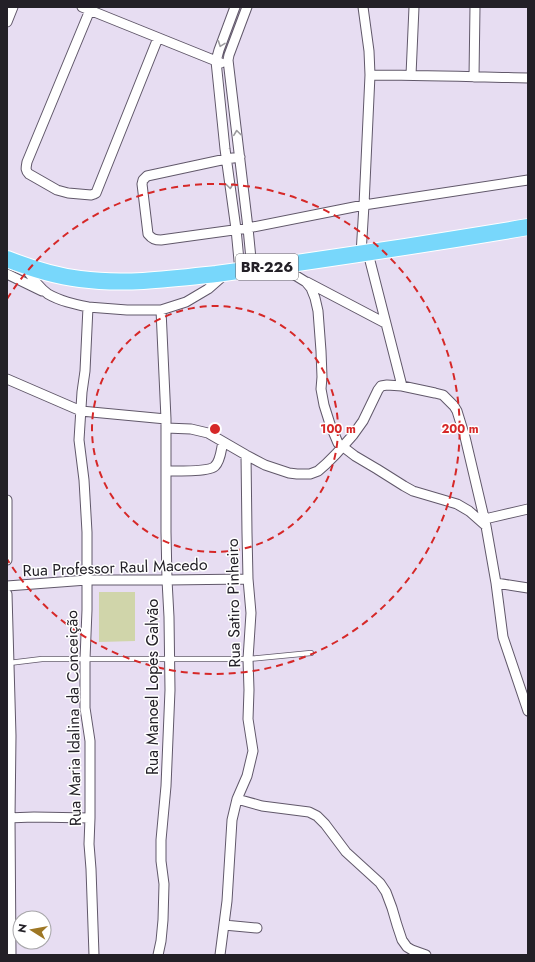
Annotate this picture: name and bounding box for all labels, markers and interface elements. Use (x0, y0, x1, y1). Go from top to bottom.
one-way arrow (218, 40, 226, 47)
one-way arrow (232, 130, 241, 136)
one-way arrow (226, 183, 235, 189)
road number: BR-226 (236, 254, 298, 280)
text: 100 m (320, 420, 356, 438)
text: 200 m (441, 420, 479, 438)
centre of rings (208, 422, 222, 436)
street label: Rua Satiro Pinheiro (221, 538, 246, 668)
street label: Rua Professor Raul Macedo (22, 553, 208, 582)
street label: Rua Manoel Lopes Galvão (141, 599, 164, 775)
street label: Rua Maria Idalina da Conceição (60, 610, 87, 826)
north arrow (12, 910, 52, 950)
text: N (13, 922, 31, 934)

